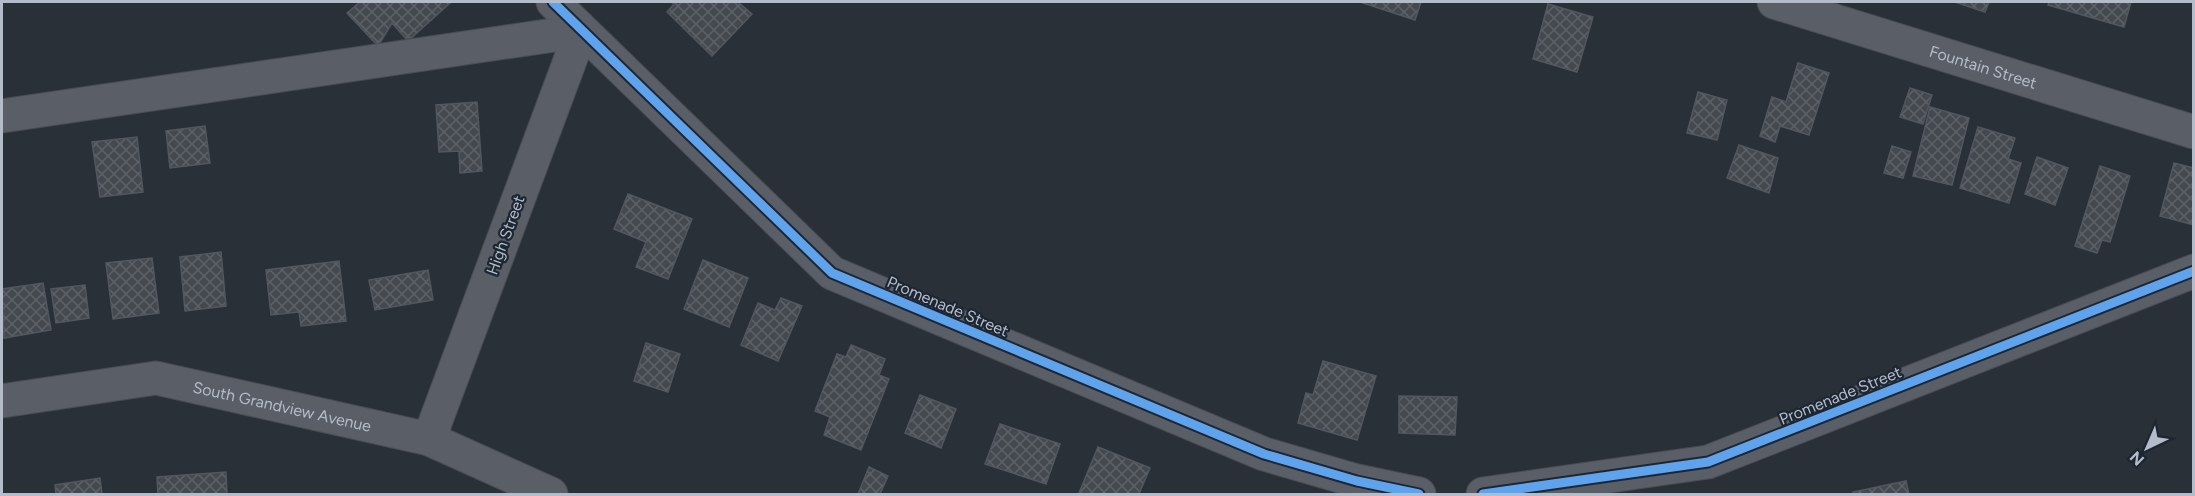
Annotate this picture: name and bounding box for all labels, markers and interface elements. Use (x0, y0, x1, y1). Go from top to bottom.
street label: Fountain Street (1927, 42, 2039, 93)
street label: High Street (482, 193, 529, 277)
street label: Promenade Street (884, 272, 1011, 341)
street label: Promenade Street (1776, 362, 1904, 429)
street label: South Grandview Avenue (191, 378, 373, 436)
north arrow (2117, 418, 2177, 478)
text: N (2126, 447, 2148, 470)

